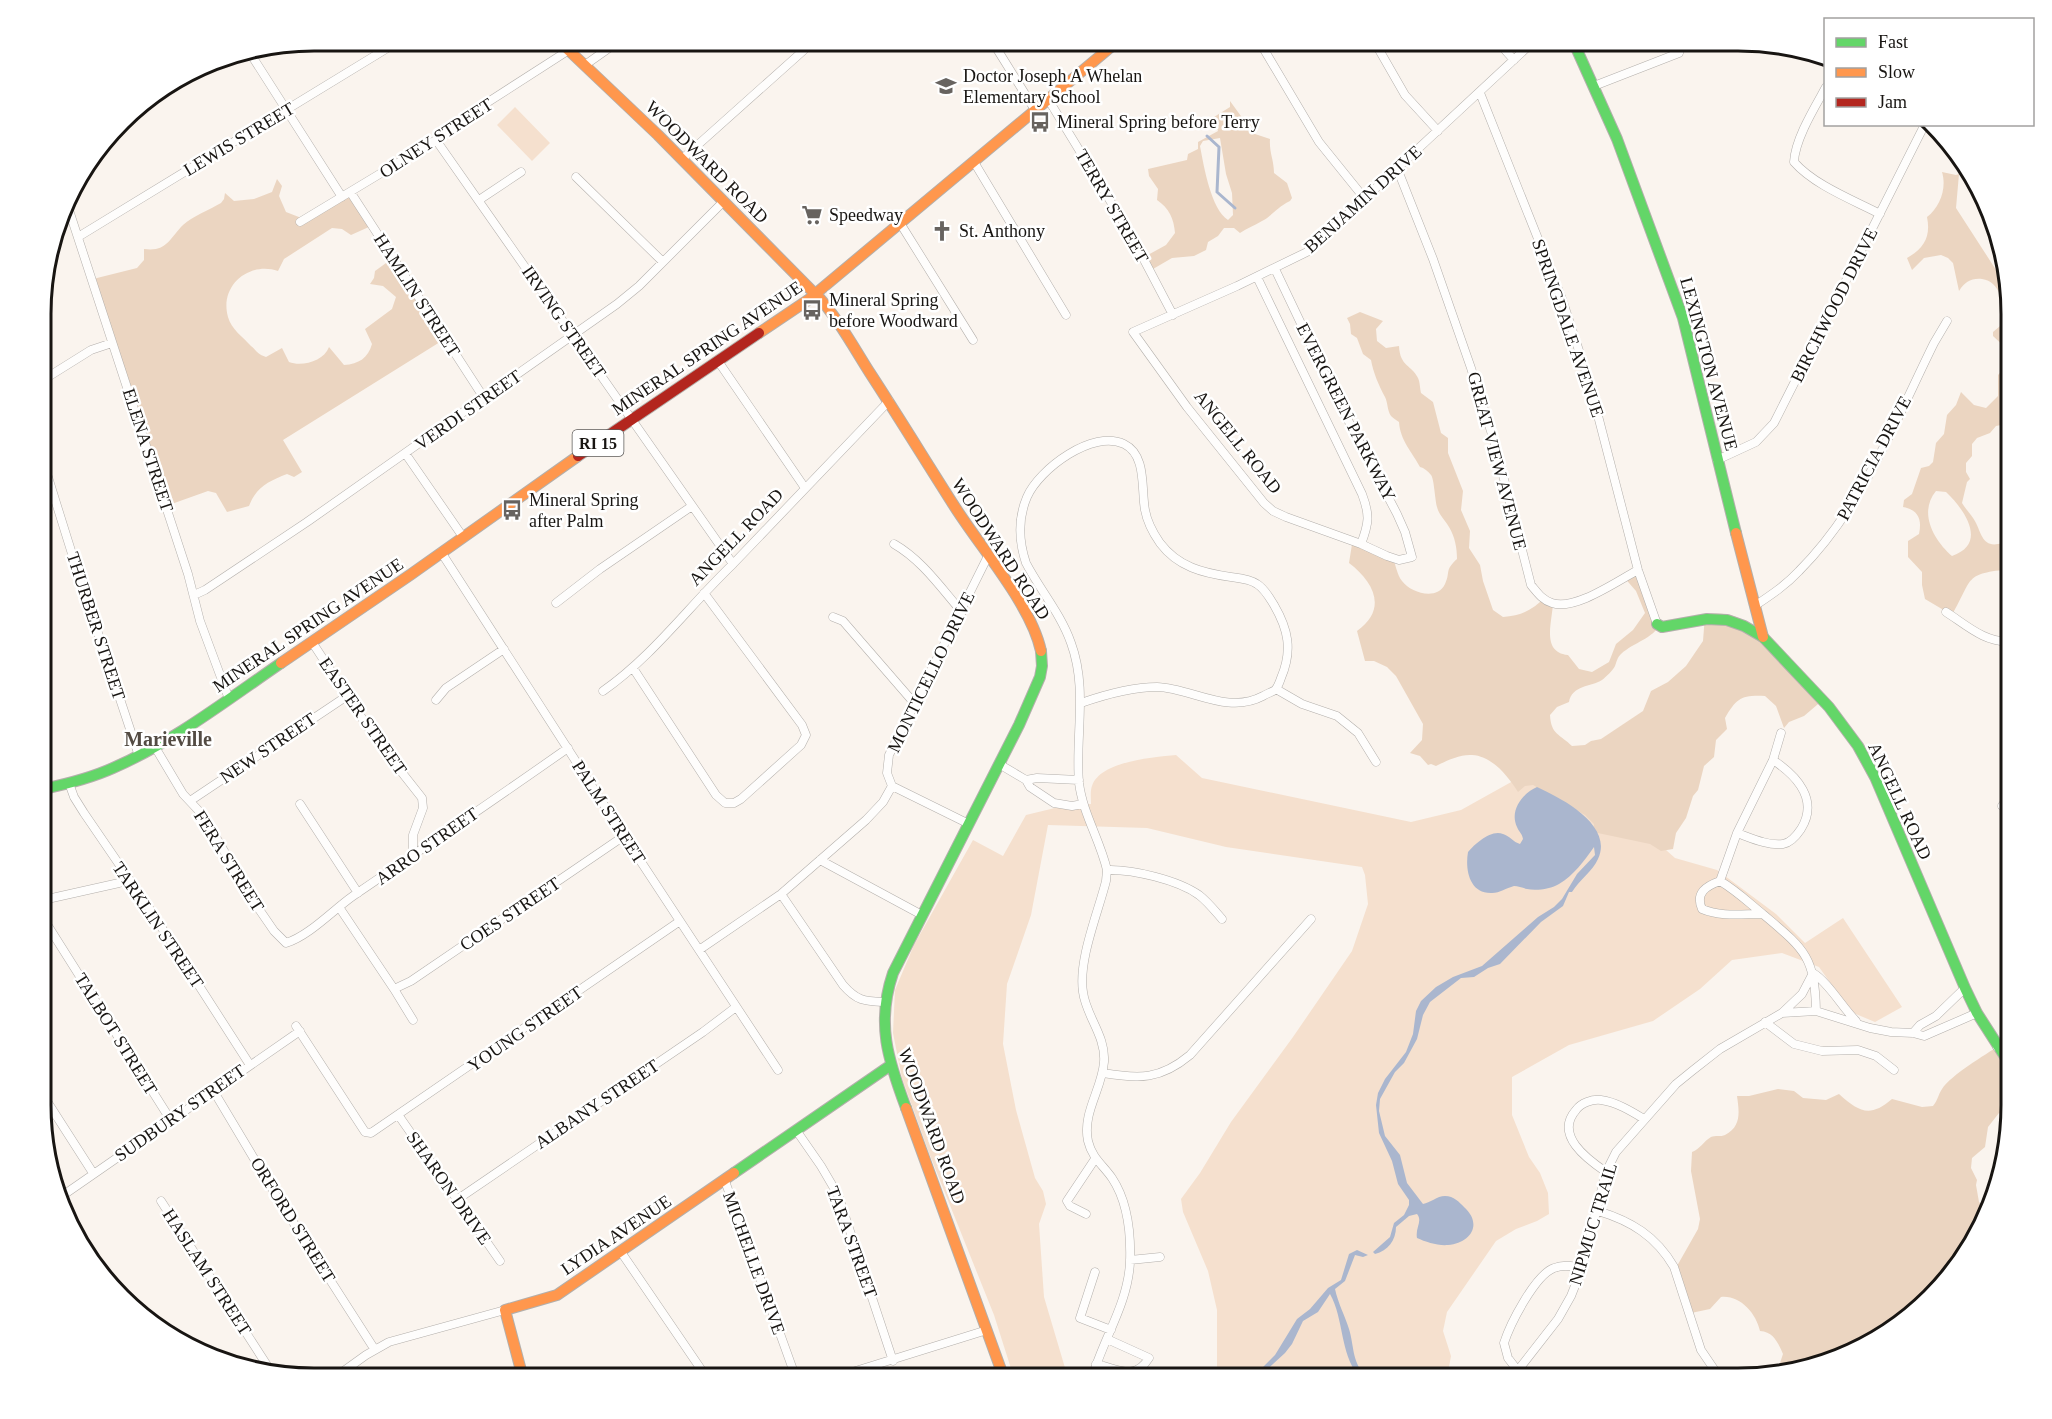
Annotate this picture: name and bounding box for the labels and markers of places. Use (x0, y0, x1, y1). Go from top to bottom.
place label: Doctor Joseph A Whelan Elementary School (963, 66, 1142, 107)
school or university icon: Doctor Joseph A Whelan Elementary School (934, 74, 958, 98)
bus stop icon: Mineral Spring before Terry (1028, 110, 1052, 134)
place label: Mineral Spring before Terry (1057, 112, 1260, 132)
supermarket icon: Speedway (800, 203, 824, 227)
place label: Speedway (829, 205, 903, 225)
church icon: St. Anthony (930, 219, 954, 243)
place label: St. Anthony (959, 221, 1045, 241)
place label: Mineral Spring before Woodward (829, 290, 958, 331)
bus stop icon: Mineral Spring before Woodward (800, 298, 824, 322)
place label: Mineral Spring after Palm (529, 490, 639, 531)
bus stop icon: Mineral Spring after Palm (500, 498, 524, 522)

